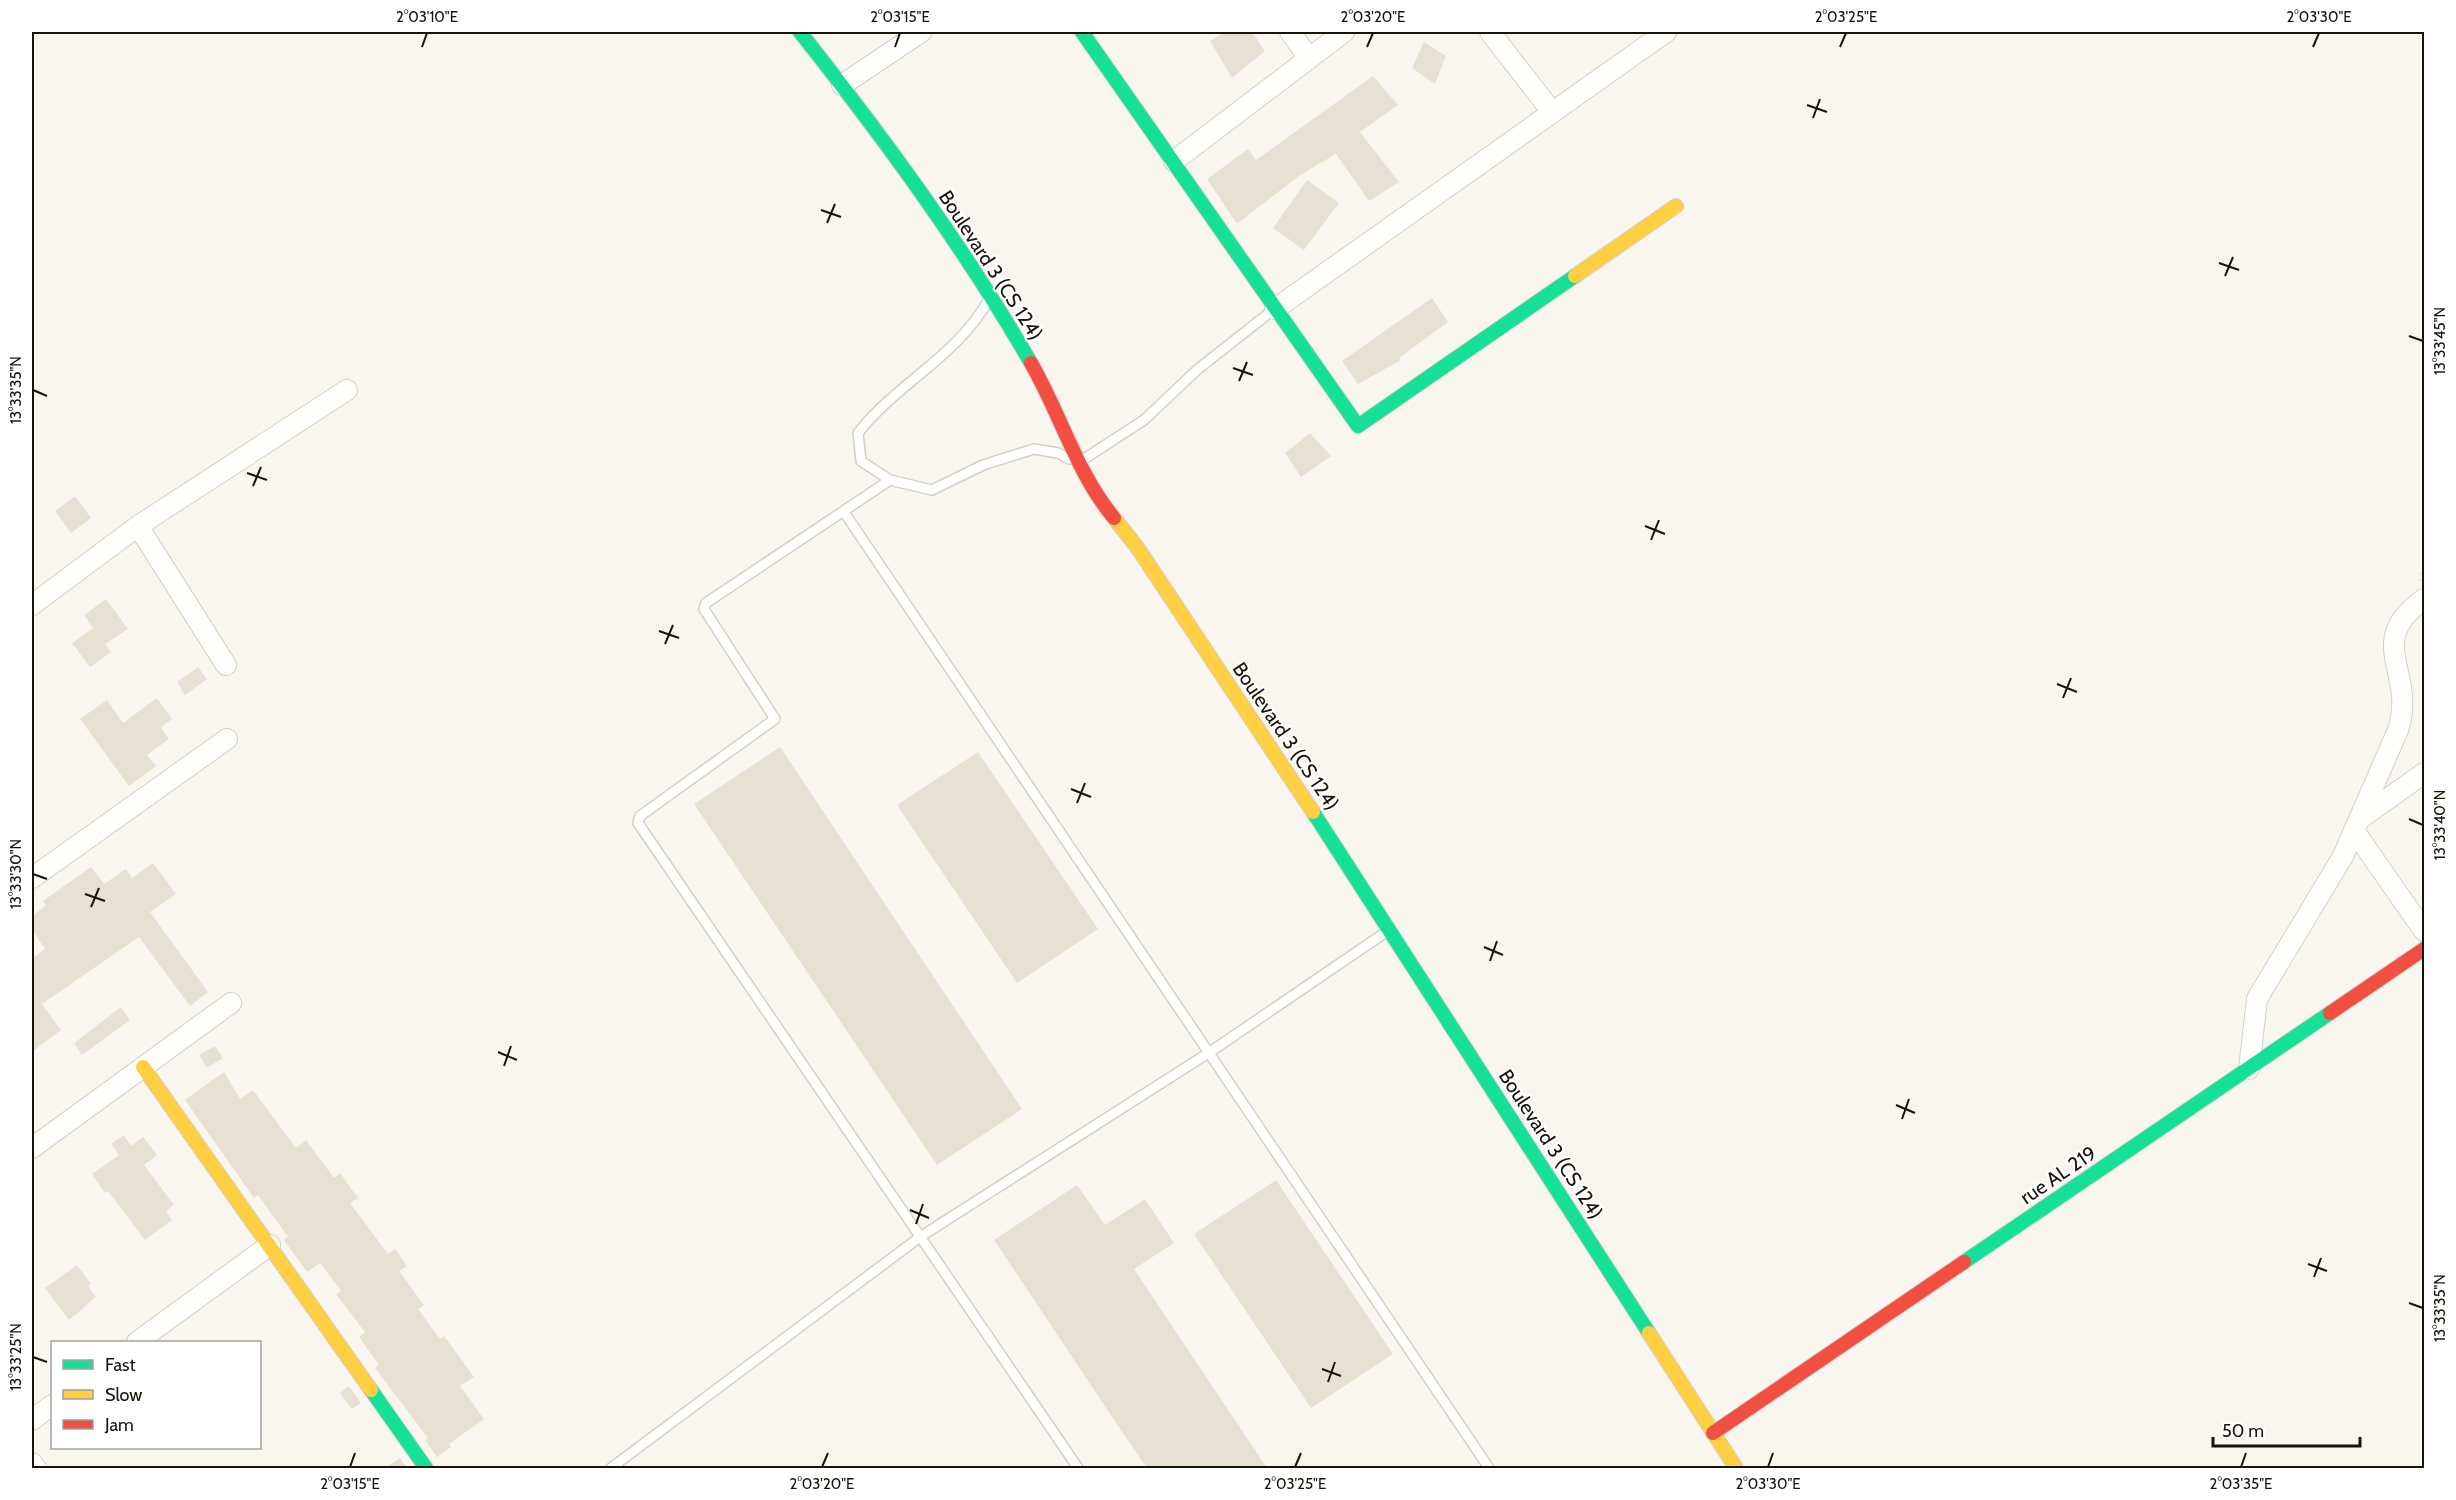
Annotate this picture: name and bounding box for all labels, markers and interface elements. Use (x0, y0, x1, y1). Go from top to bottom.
text: 2°03'10"E (396, 8, 458, 26)
text: 2°03'15"E (870, 8, 930, 26)
text: 2°03'20"E (1341, 8, 1405, 26)
text: 2°03'25"E (1815, 8, 1877, 26)
text: 2°03'30"E (2286, 8, 2352, 26)
street label: Boulevard 3 (CS 124) (934, 186, 1048, 344)
text: 13°33'45"N (2431, 307, 2449, 375)
text: 13°33'35"N (7, 356, 25, 424)
street label: Boulevard 3 (CS 124) (1228, 658, 1344, 814)
text: 13°33'40"N (2431, 790, 2449, 860)
text: 13°33'30"N (7, 839, 25, 909)
street label: Boulevard 3 (CS 124) (1494, 1065, 1608, 1223)
street label: rue AL 219 (2015, 1141, 2101, 1209)
text: 13°33'35"N (2431, 1274, 2449, 1342)
text: 13°33'25"N (7, 1323, 25, 1391)
legend (51, 1341, 261, 1449)
text: Fast (105, 1354, 136, 1376)
text: Slow (105, 1384, 142, 1406)
scale bar (2213, 1410, 2360, 1448)
text: Jam (104, 1414, 134, 1436)
text: 50 m (2222, 1420, 2264, 1442)
text: 2°03'15"E (320, 1475, 380, 1493)
text: 2°03'20"E (790, 1475, 854, 1493)
text: 2°03'25"E (1264, 1475, 1326, 1493)
text: 2°03'30"E (1735, 1475, 1801, 1493)
text: 2°03'35"E (2210, 1475, 2272, 1493)

